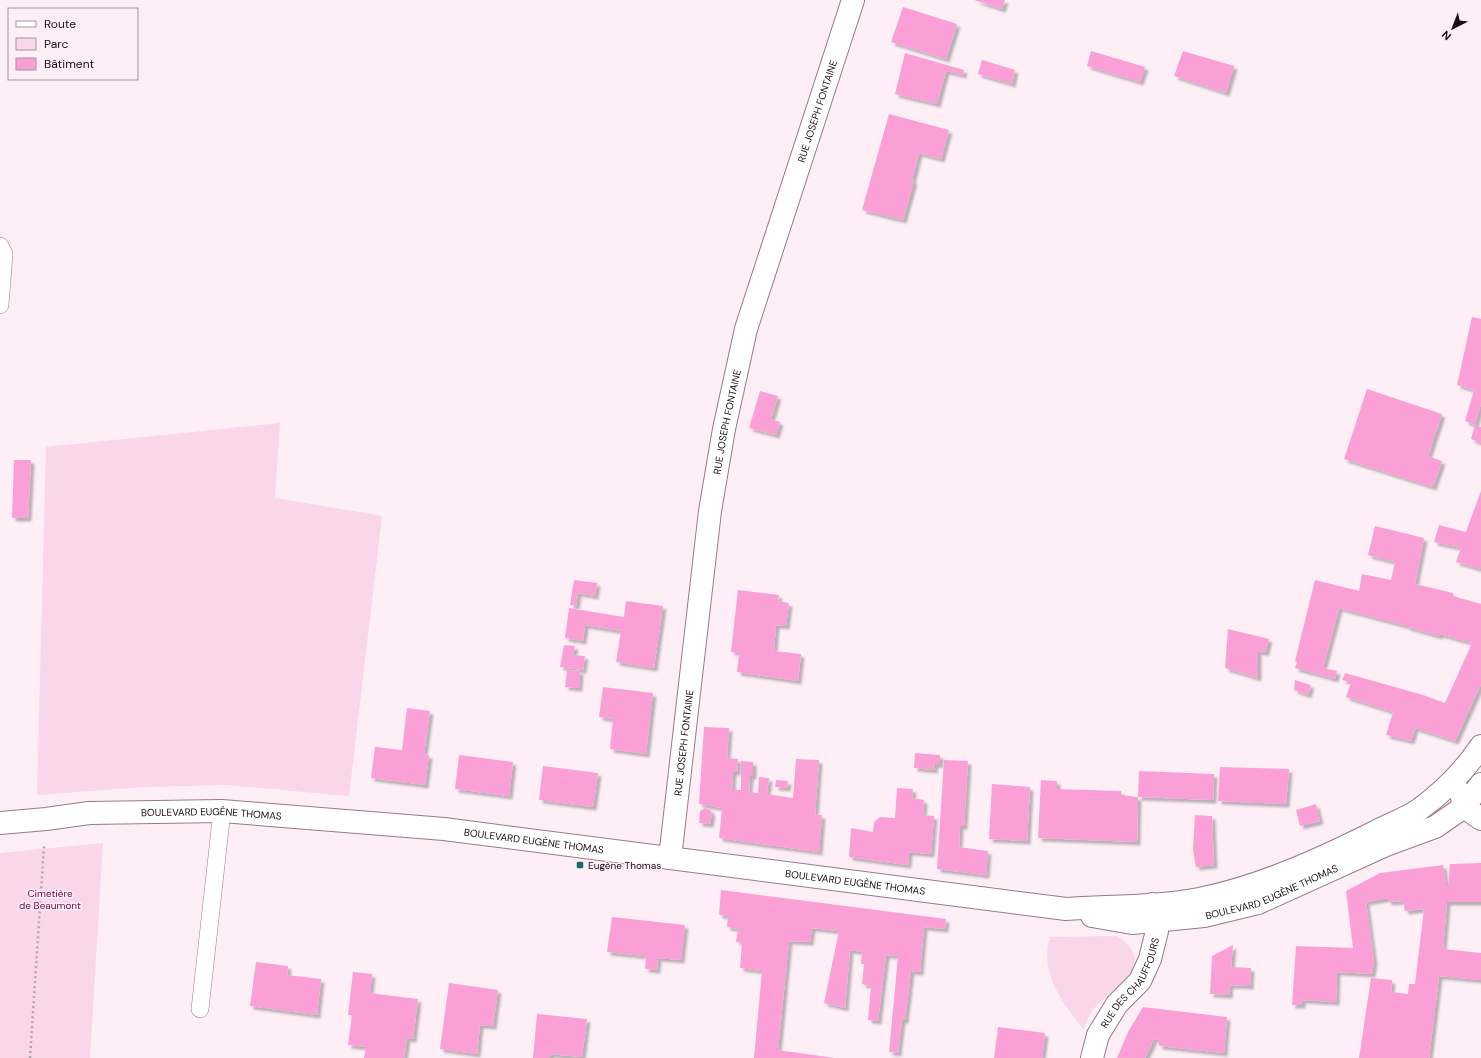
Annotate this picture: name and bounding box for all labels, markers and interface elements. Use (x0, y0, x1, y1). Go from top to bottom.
legend (8, 8, 138, 80)
north arrow (1433, 8, 1473, 48)
text: Route (44, 16, 76, 32)
text: N (1439, 28, 1454, 43)
text: Parc (44, 36, 68, 52)
text: Bâtiment (44, 56, 95, 72)
street label: RUE JOSEPH FONTAINE (795, 58, 840, 164)
street label: RUE JOSEPH FONTAINE (710, 368, 744, 475)
street label: RUE JOSEPH FONTAINE (671, 689, 696, 797)
street label: BOULEVARD EUGÈNE THOMAS (141, 805, 282, 823)
street label: BOULEVARD EUGÈNE THOMAS (463, 826, 605, 857)
place label: Eugène Thomas (588, 859, 661, 872)
marker: Eugène Thomas (575, 860, 585, 870)
street label: BOULEVARD EUGÈNE THOMAS (1204, 862, 1340, 922)
street label: BOULEVARD EUGÈNE THOMAS (784, 867, 926, 898)
park label: Cimetière de Beaumont (19, 887, 81, 912)
street label: RUE DES CHAUFFOURS (1098, 936, 1162, 1031)

